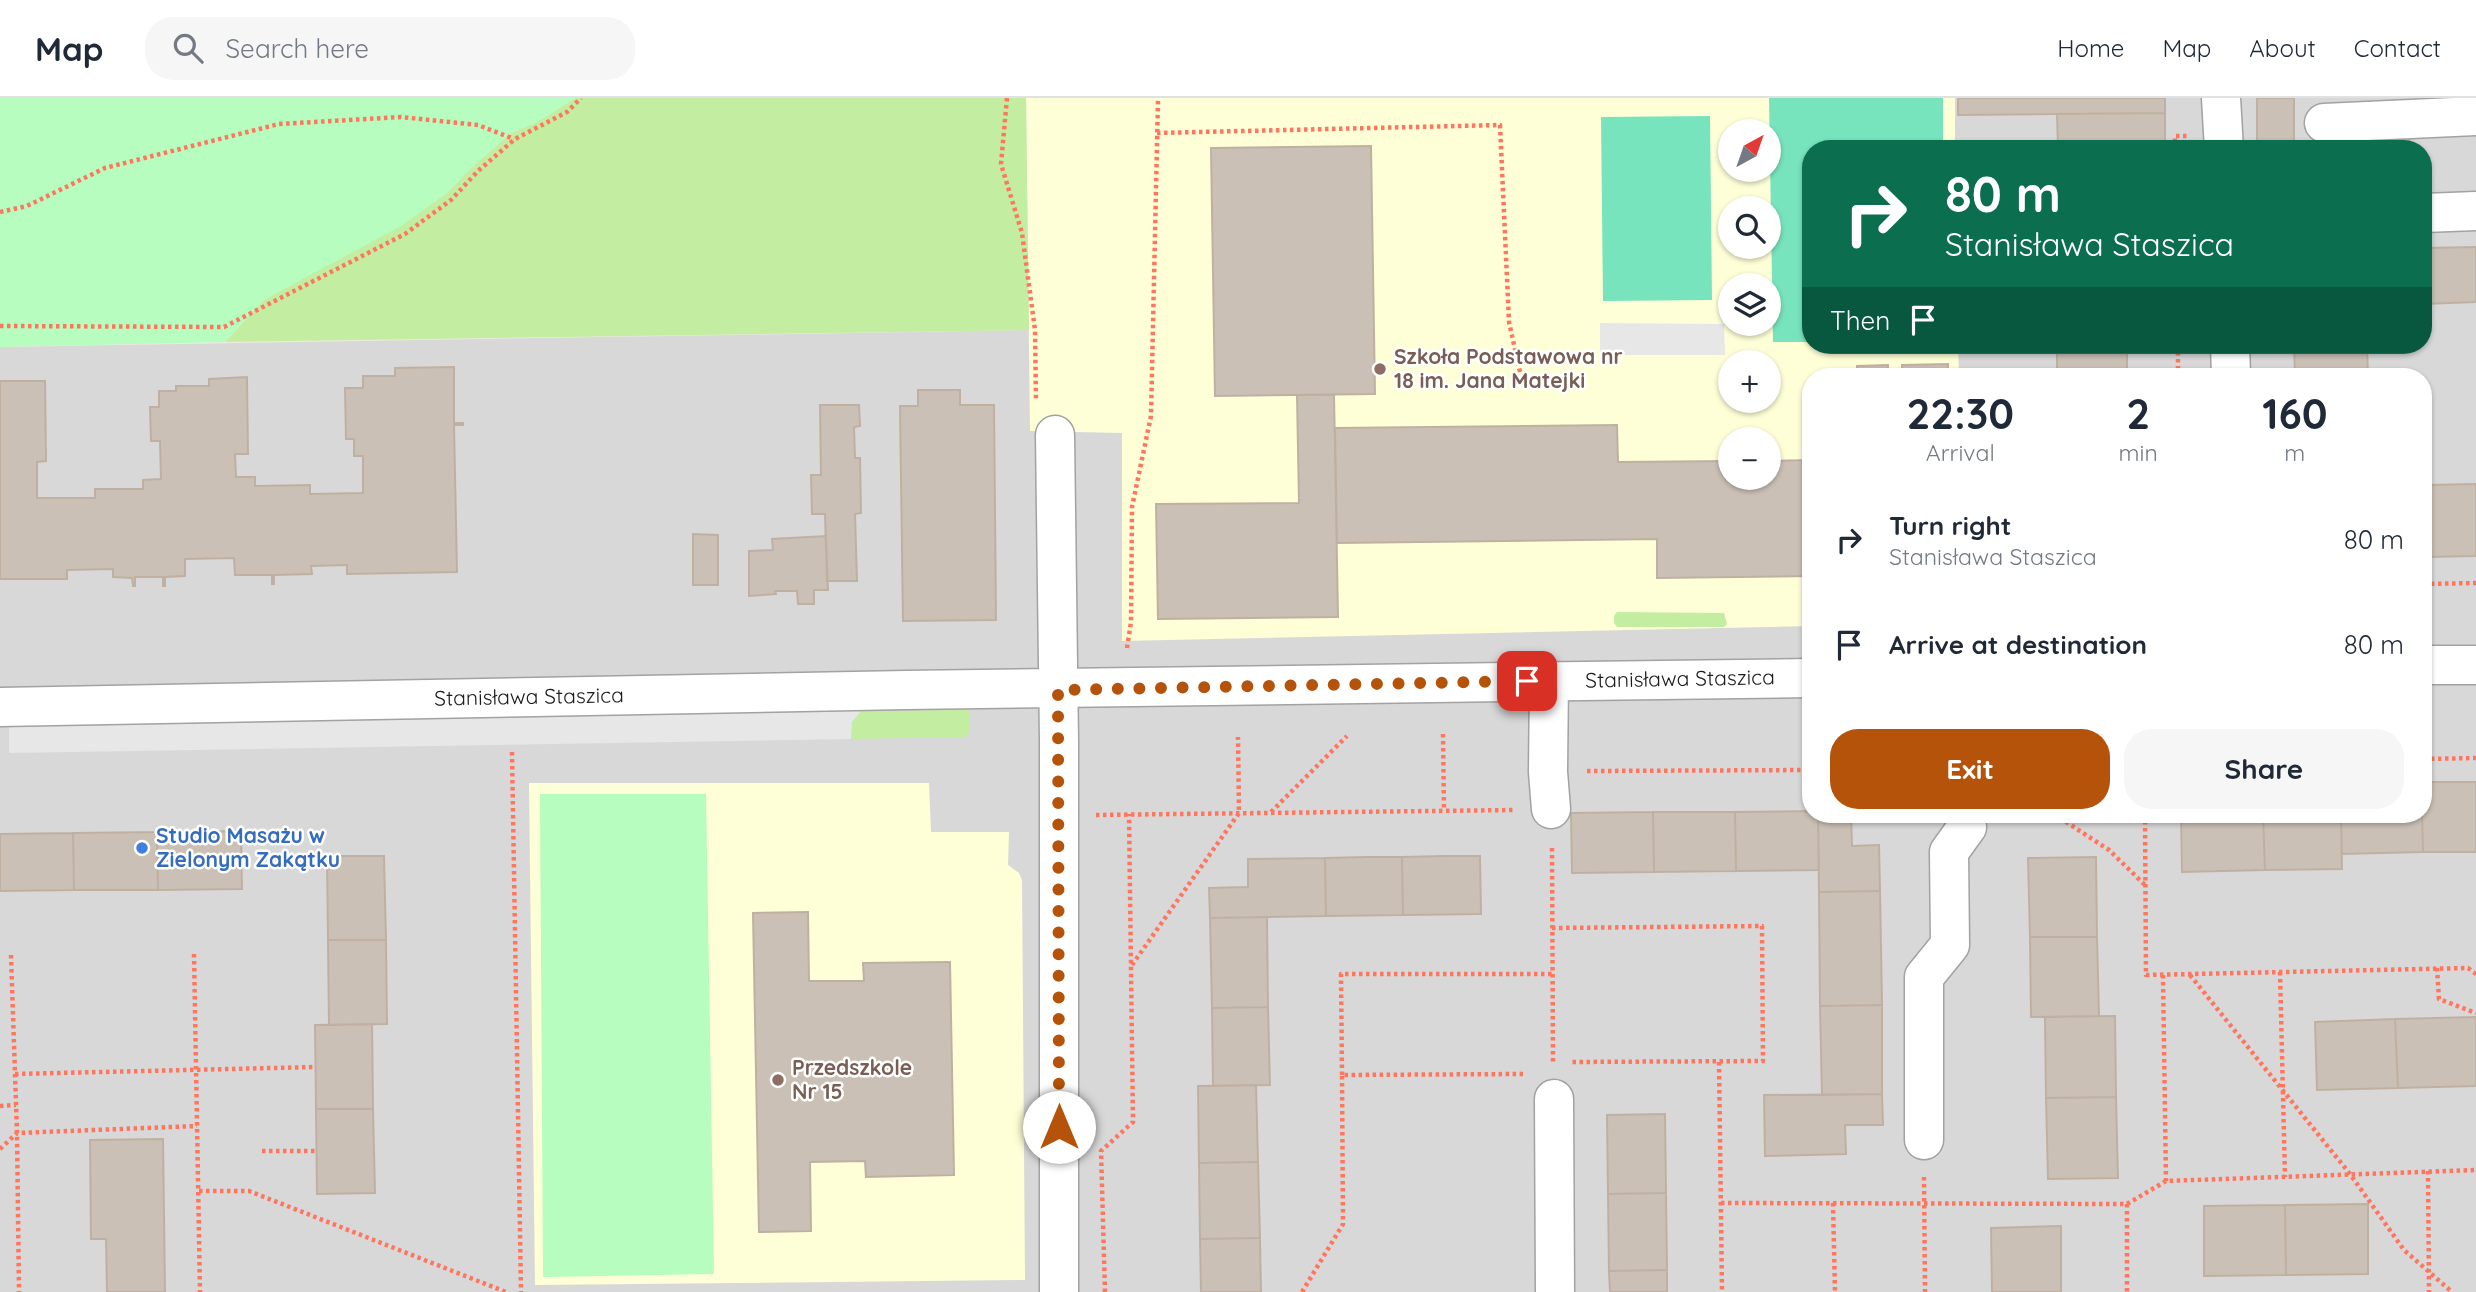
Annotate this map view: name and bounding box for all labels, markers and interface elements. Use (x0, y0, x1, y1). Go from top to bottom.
search box (145, 17, 635, 80)
text: Map (35, 28, 103, 69)
icon: search (169, 29, 207, 67)
text: Search here (225, 32, 369, 65)
text: Home (2057, 33, 2124, 63)
text: Map (2162, 33, 2211, 63)
text: About (2249, 33, 2316, 63)
text: Contact (2354, 33, 2441, 63)
north arrow (1718, 119, 1782, 182)
map controls (1718, 119, 1781, 490)
text: 80 m (1945, 163, 2061, 224)
icon: right (1830, 168, 1921, 259)
button: search (1718, 196, 1781, 259)
text: Stanisława Staszica (1945, 224, 2234, 264)
button: layers (1718, 273, 1781, 336)
icon: arrive (1904, 301, 1942, 339)
text: Then (1830, 304, 1890, 337)
place label: Szkoła Podstawowa nr 18 im. Jana Matejki (1394, 343, 1623, 393)
button: + (1718, 350, 1781, 413)
marker: Szkoła Podstawowa nr 18 im. Jana Matejki (1372, 361, 1388, 377)
text: 22:30 (1906, 387, 2014, 440)
text: 2 (2126, 387, 2150, 440)
text: 160 (2262, 387, 2328, 440)
button: − (1718, 427, 1781, 490)
text: Arrival (1926, 438, 1995, 467)
text: min (2119, 438, 2158, 467)
text: m (2284, 438, 2305, 467)
text: Turn right (1889, 509, 2011, 542)
icon: right (1830, 521, 1868, 559)
text: 80 m (2344, 523, 2404, 556)
text: Stanisława Staszica (1889, 542, 2097, 571)
icon: arrive (1830, 626, 1868, 664)
text: Arrive at destination (1889, 628, 2147, 661)
text: 80 m (2344, 628, 2404, 661)
pin (1497, 651, 1557, 711)
icon: arrive (1508, 662, 1546, 700)
street label: Stanisława Staszica (1585, 663, 1775, 693)
street label: Stanisława Staszica (434, 681, 624, 711)
button: Exit (1830, 729, 2110, 809)
button: Share (2124, 729, 2404, 809)
place label: Studio Masażu w Zielonym Zakątku (156, 822, 340, 872)
marker: Studio Masażu w Zielonym Zakątku (134, 840, 150, 856)
place label: Przedszkole Nr 15 (792, 1054, 912, 1104)
marker: Przedszkole Nr 15 (770, 1072, 786, 1088)
position arrow (1022, 1090, 1096, 1164)

